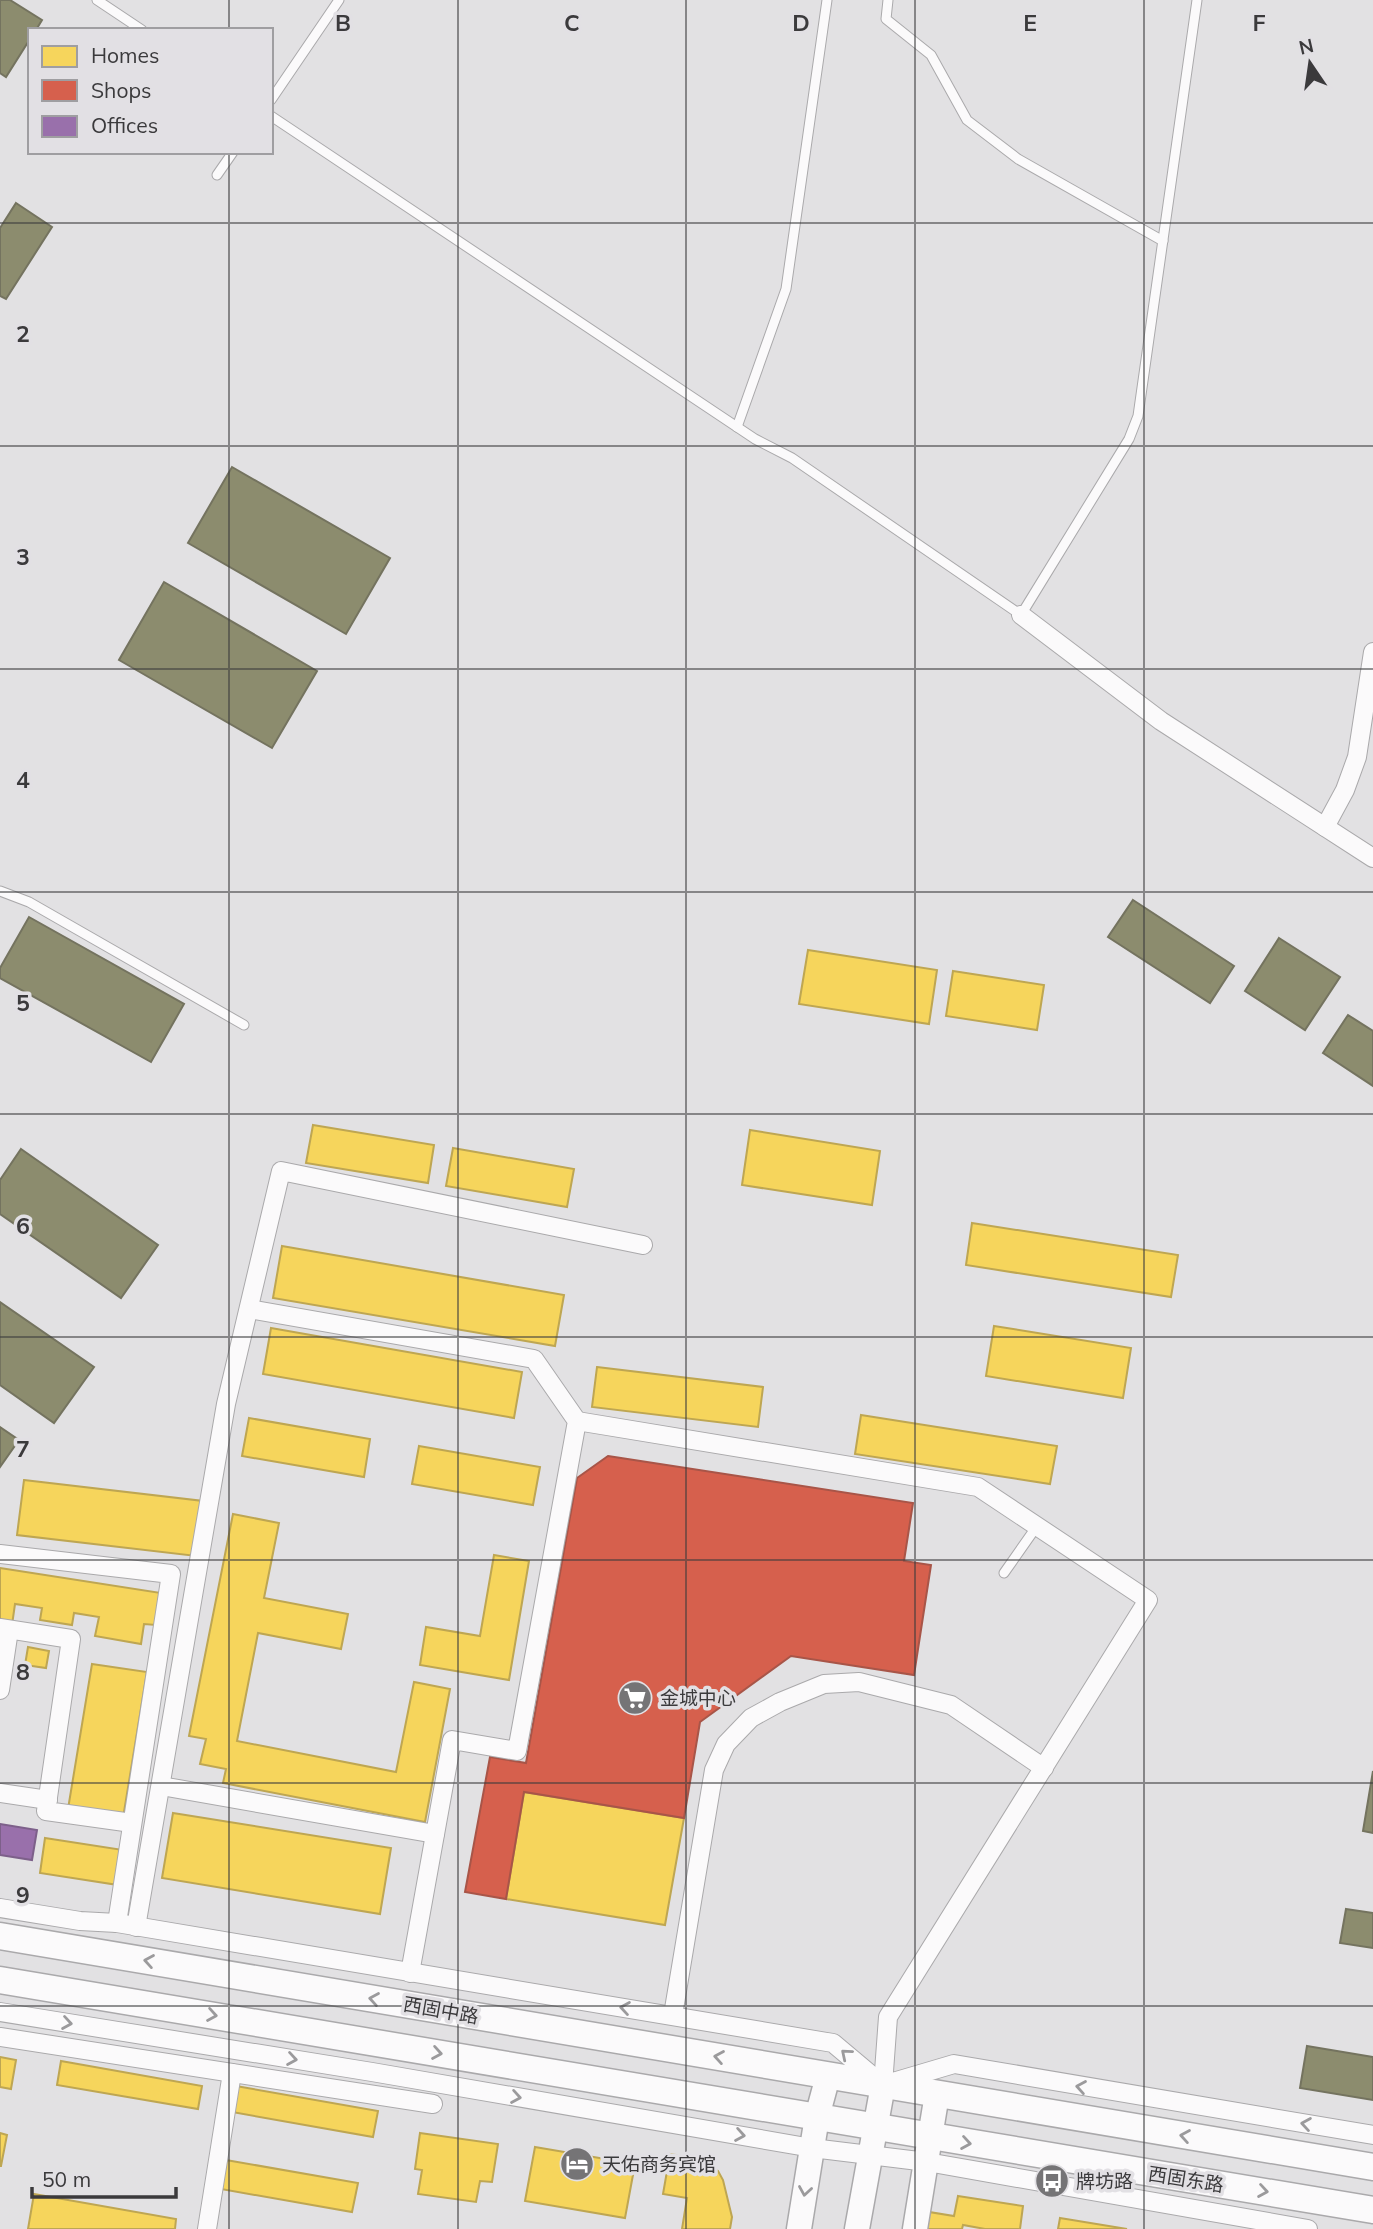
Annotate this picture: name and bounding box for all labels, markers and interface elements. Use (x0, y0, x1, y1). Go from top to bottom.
text: B (335, 8, 351, 37)
text: C (564, 8, 580, 37)
text: D (792, 8, 810, 37)
text: E (1023, 8, 1037, 37)
text: F (1252, 8, 1266, 37)
legend (28, 28, 273, 154)
north arrow (1275, 28, 1345, 98)
text: N (1296, 33, 1316, 60)
text: Homes (91, 42, 159, 68)
text: Shops (91, 77, 151, 103)
text: Offices (91, 112, 158, 138)
text: 2 (16, 319, 30, 348)
text: 3 (16, 542, 30, 571)
text: 4 (16, 765, 30, 794)
text: 5 (16, 988, 30, 1017)
text: 6 (16, 1211, 30, 1240)
text: 7 (16, 1434, 30, 1463)
text: 8 (16, 1657, 30, 1686)
supermarket icon: 金城中心 (616, 1679, 654, 1717)
place label: 金城中心 (660, 1686, 736, 1710)
text: 9 (16, 1880, 30, 1909)
one-way arrow (143, 1954, 155, 1969)
one-way arrow (368, 1992, 379, 2007)
street label: 西固中路 (401, 1992, 481, 2028)
one-way arrow (619, 2000, 631, 2015)
one-way arrow (206, 2007, 218, 2022)
one-way arrow (61, 2015, 73, 2030)
one-way arrow (431, 2045, 443, 2060)
one-way arrow (713, 2050, 725, 2065)
one-way arrow (841, 2050, 854, 2062)
one-way arrow (286, 2051, 298, 2066)
one-way arrow (1075, 2080, 1087, 2095)
one-way arrow (510, 2089, 522, 2104)
one-way arrow (1300, 2117, 1312, 2132)
one-way arrow (735, 2127, 746, 2142)
one-way arrow (1179, 2129, 1191, 2144)
one-way arrow (960, 2135, 972, 2150)
hotel icon: 天佑商务宾馆 (558, 2145, 596, 2183)
place label: 天佑商务宾馆 (602, 2152, 716, 2176)
scale bar (32, 2156, 175, 2200)
street label: 西固东路 (1147, 2161, 1225, 2197)
bus stop icon: 牌坊路 (1033, 2162, 1071, 2200)
text: 50 m (42, 2166, 91, 2192)
place label: 牌坊路 (1076, 2169, 1133, 2193)
one-way arrow (1257, 2183, 1269, 2198)
one-way arrow (798, 2185, 813, 2197)

